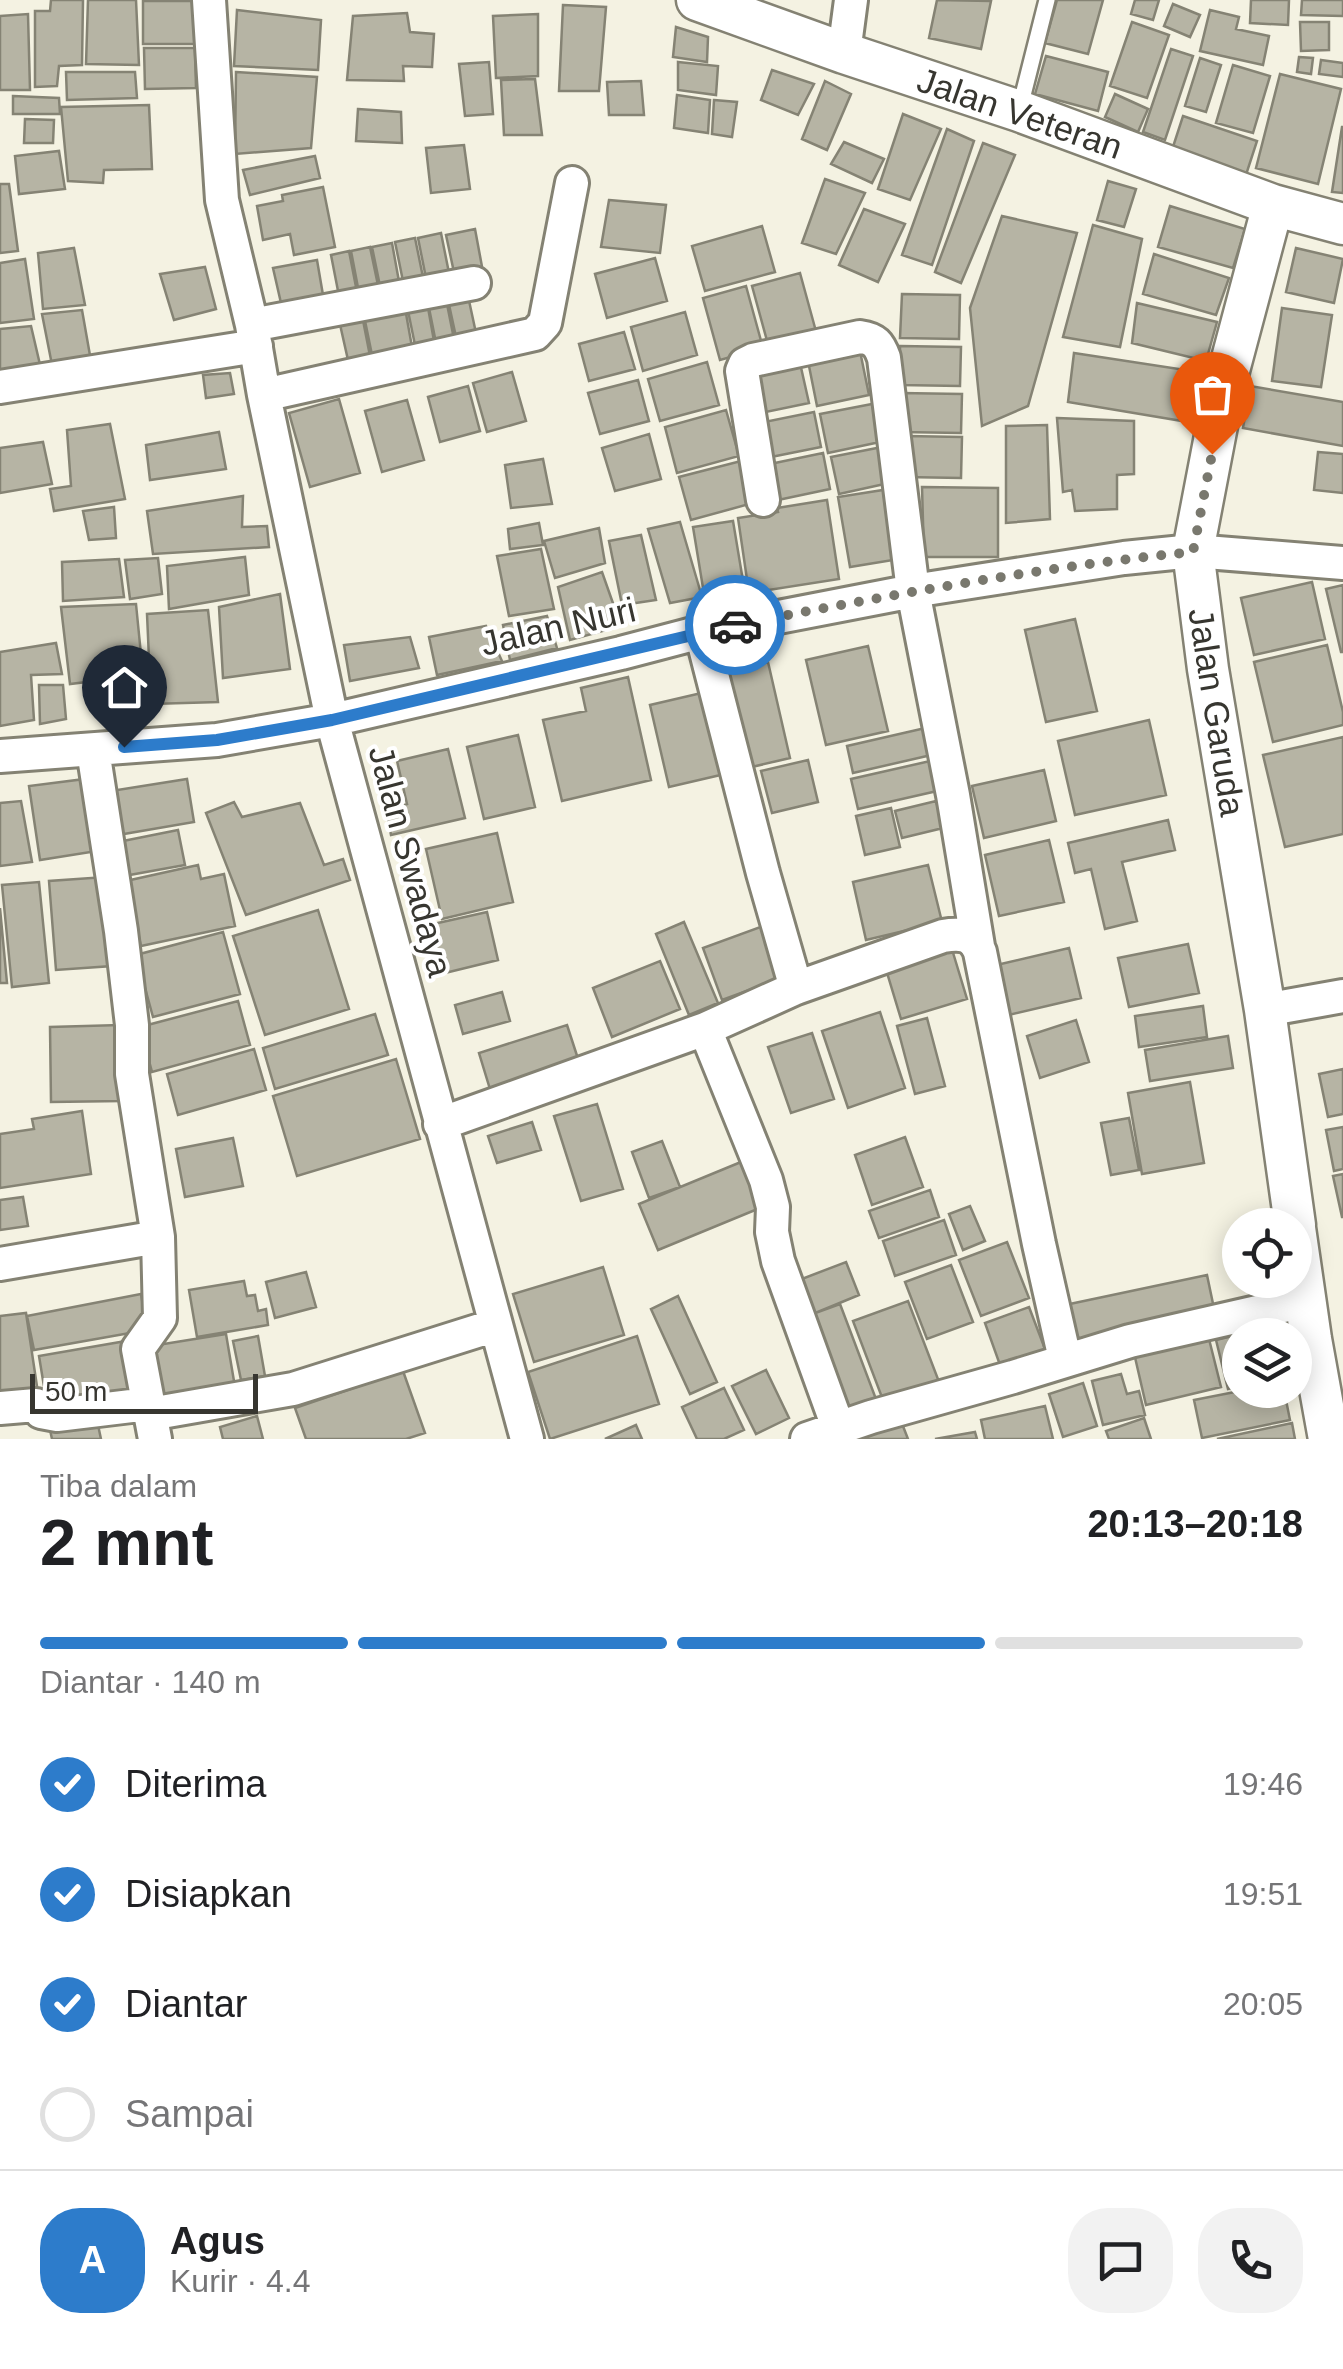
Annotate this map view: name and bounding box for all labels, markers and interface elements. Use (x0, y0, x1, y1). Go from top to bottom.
street label: Jalan Veteran (912, 60, 1128, 166)
pin (1170, 352, 1255, 455)
icon: bag (1185, 367, 1240, 422)
courier (685, 575, 785, 675)
street label: Jalan Nuri (477, 589, 639, 663)
icon: car (708, 598, 763, 653)
street label: Jalan Garuda (1181, 605, 1253, 819)
pin (82, 645, 167, 748)
icon: home (97, 660, 152, 715)
street label: Jalan Swadaya (361, 741, 461, 981)
map controls (1222, 1208, 1312, 1408)
button: locate (1222, 1208, 1312, 1298)
button: layers (1222, 1318, 1312, 1408)
scale bar (30, 1369, 258, 1414)
text: 50 m (45, 1376, 107, 1407)
text: Tiba dalam (40, 1468, 197, 1504)
text: 20:13–20:18 (1087, 1503, 1303, 1545)
text: 2 mnt (40, 1506, 213, 1579)
text: Diantar · 140 m (40, 1664, 261, 1700)
icon: check (40, 1757, 95, 1812)
text: Diterima (125, 1763, 266, 1805)
text: 19:46 (1223, 1766, 1303, 1802)
icon: check (40, 1867, 95, 1922)
text: Disiapkan (125, 1873, 292, 1915)
text: 19:51 (1223, 1876, 1303, 1912)
icon: check (40, 1977, 95, 2032)
text: Diantar (125, 1983, 248, 2025)
text: 20:05 (1223, 1986, 1303, 2022)
text: Sampai (125, 2093, 254, 2135)
button: chat (1068, 2208, 1173, 2313)
button: phone (1198, 2208, 1303, 2313)
text: Agus (170, 2220, 265, 2262)
text: A (79, 2239, 106, 2281)
text: Kurir · 4.4 (170, 2263, 310, 2299)

